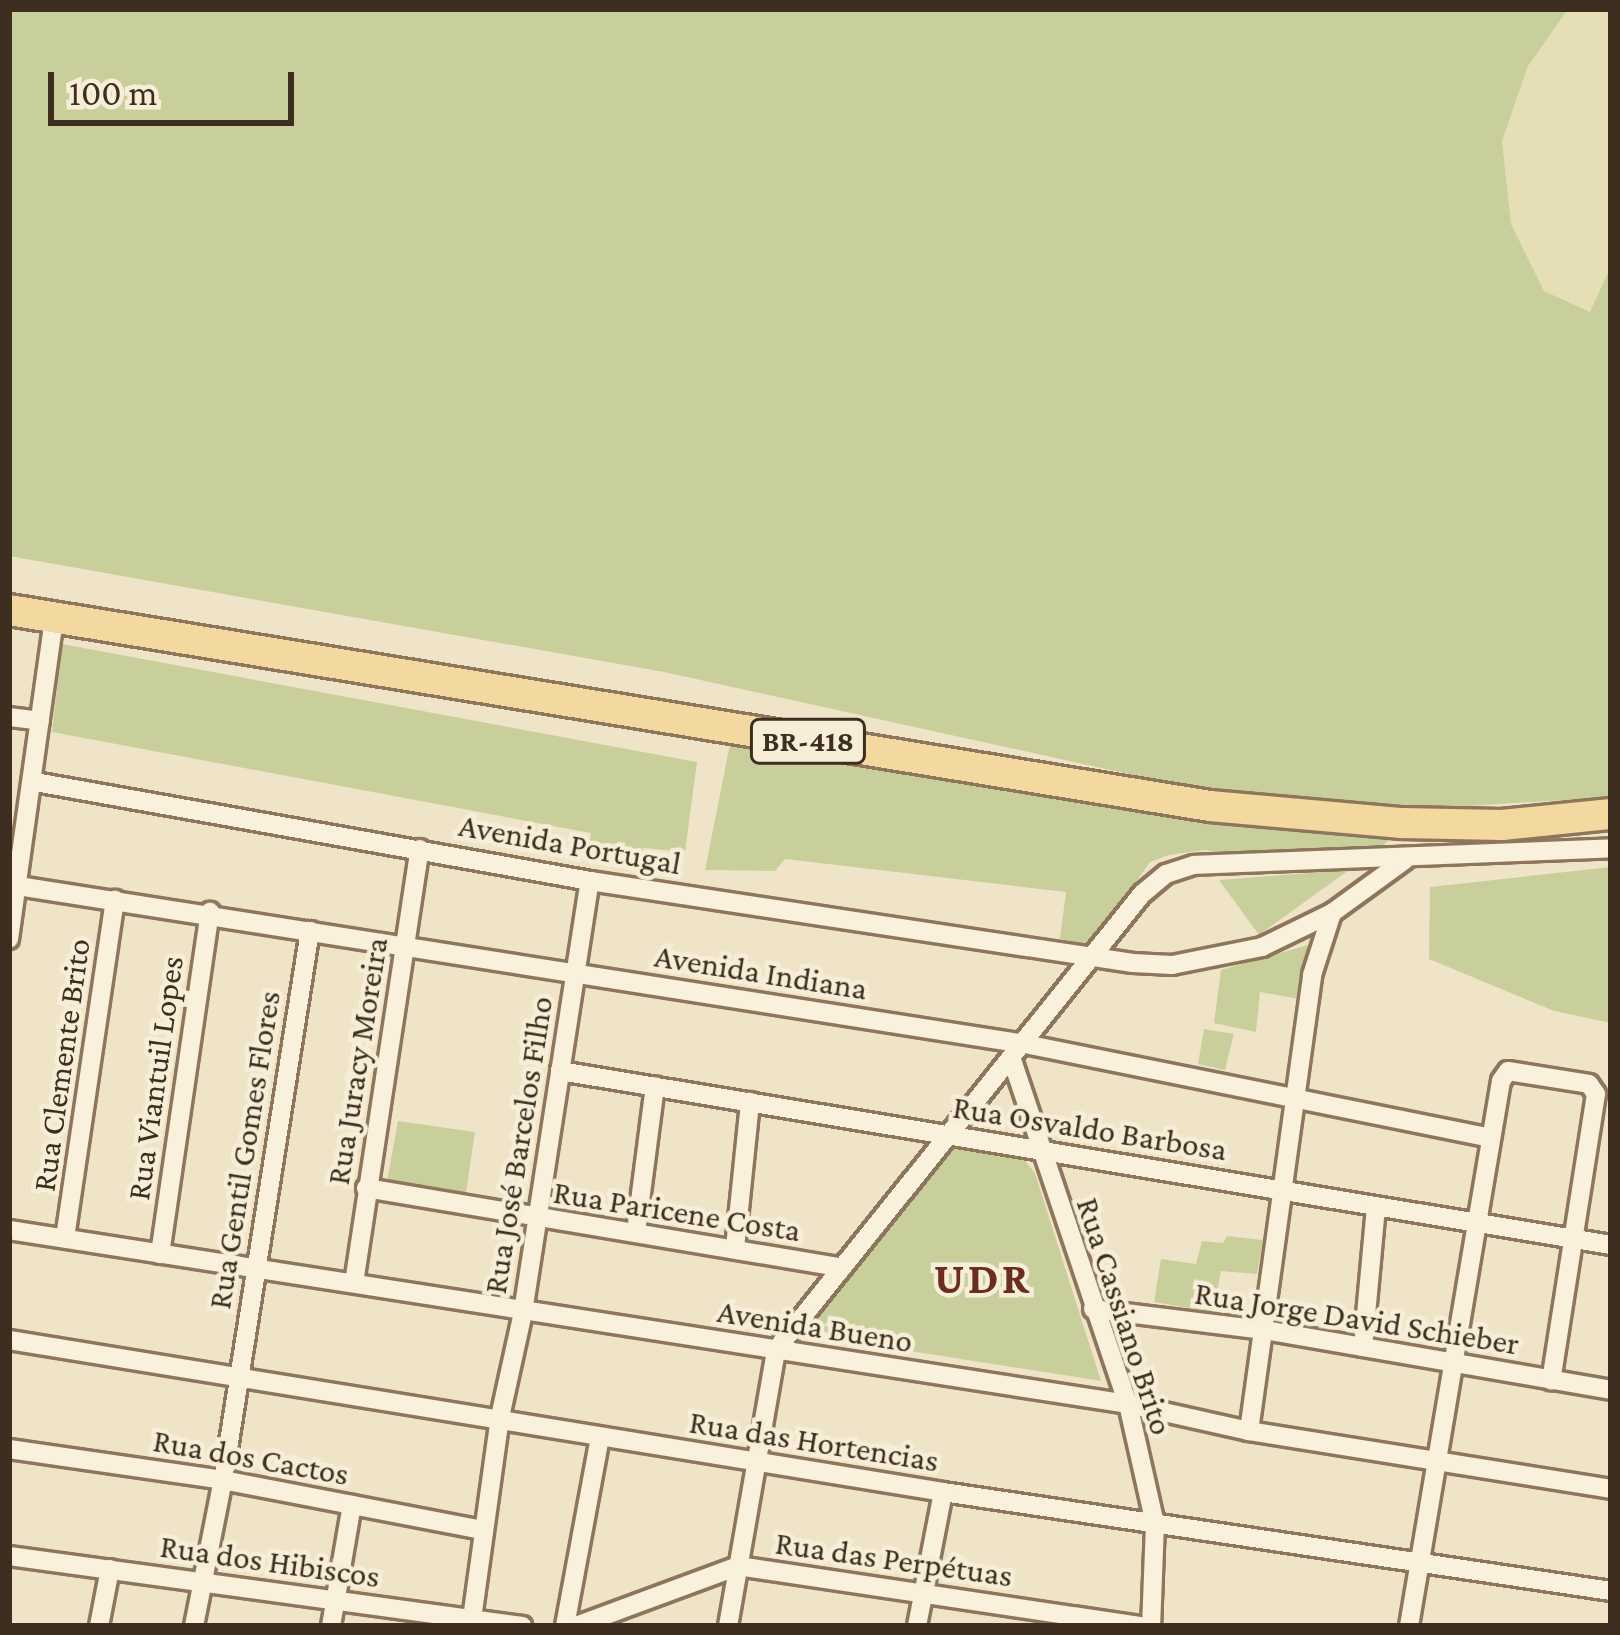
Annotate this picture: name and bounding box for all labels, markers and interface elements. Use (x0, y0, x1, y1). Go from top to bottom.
scale bar (54, 48, 300, 122)
text: 100 m (69, 73, 157, 113)
road number: BR-418 (748, 717, 868, 765)
street label: Avenida Portugal (456, 805, 684, 883)
street label: Rua Juracy Moreira (318, 934, 396, 1188)
street label: Rua Clemente Brito (24, 936, 98, 1194)
street label: Avenida Indiana (652, 936, 870, 1008)
street label: Rua Viantuil Lopes (118, 953, 192, 1203)
street label: Rua Gentil Gomes Flores (199, 988, 289, 1312)
street label: Rua José Barcelos Filho (475, 993, 561, 1297)
street label: Rua Osvaldo Barbosa (950, 1087, 1230, 1169)
street label: Rua Paricene Costa (551, 1172, 803, 1250)
street label: Rua Cassiano Brito (1068, 1192, 1182, 1440)
district label: UDR (934, 1252, 1032, 1306)
street label: Rua Jorge David Schieber (1192, 1273, 1522, 1363)
street label: Avenida Bueno (715, 1291, 915, 1361)
street label: Rua das Hortencias (687, 1402, 941, 1480)
street label: Rua dos Cactos (150, 1420, 352, 1494)
street label: Rua das Perpétuas (773, 1523, 1015, 1595)
street label: Rua dos Hibiscos (158, 1526, 382, 1596)

